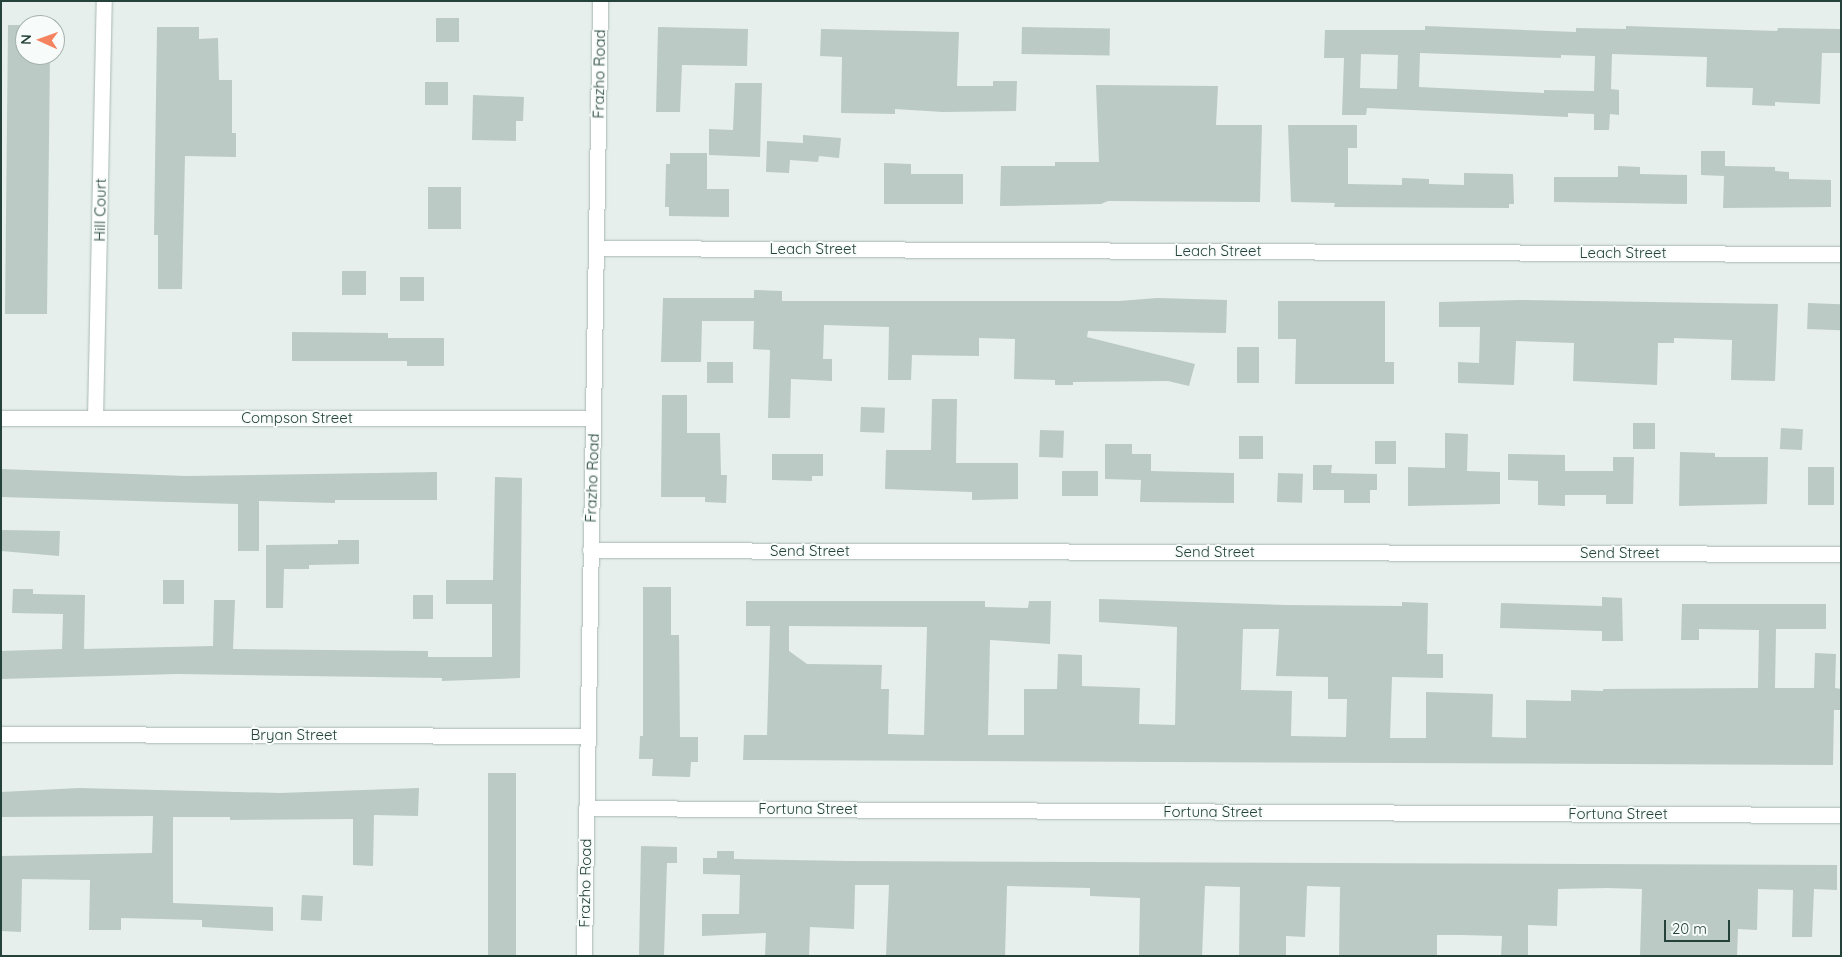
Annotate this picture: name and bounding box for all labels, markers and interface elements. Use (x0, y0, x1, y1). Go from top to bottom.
north arrow (15, 15, 65, 65)
street label: Frazho Road (589, 29, 609, 119)
text: N (17, 34, 35, 45)
street label: Hill Court (90, 178, 110, 242)
street label: Leach Street (770, 240, 856, 258)
street label: Leach Street (1175, 242, 1261, 260)
street label: Leach Street (1580, 244, 1666, 262)
street label: Compson Street (241, 409, 353, 427)
street label: Frazho Road (581, 433, 603, 523)
street label: Send Street (770, 542, 850, 560)
street label: Send Street (1175, 543, 1255, 561)
street label: Send Street (1580, 544, 1660, 562)
street label: Bryan Street (251, 726, 337, 744)
street label: Fortuna Street (758, 800, 858, 818)
street label: Fortuna Street (1163, 803, 1263, 821)
street label: Fortuna Street (1568, 805, 1668, 823)
street label: Frazho Road (575, 838, 595, 928)
scale bar (1667, 910, 1733, 942)
text: 20 m (1672, 919, 1707, 938)

